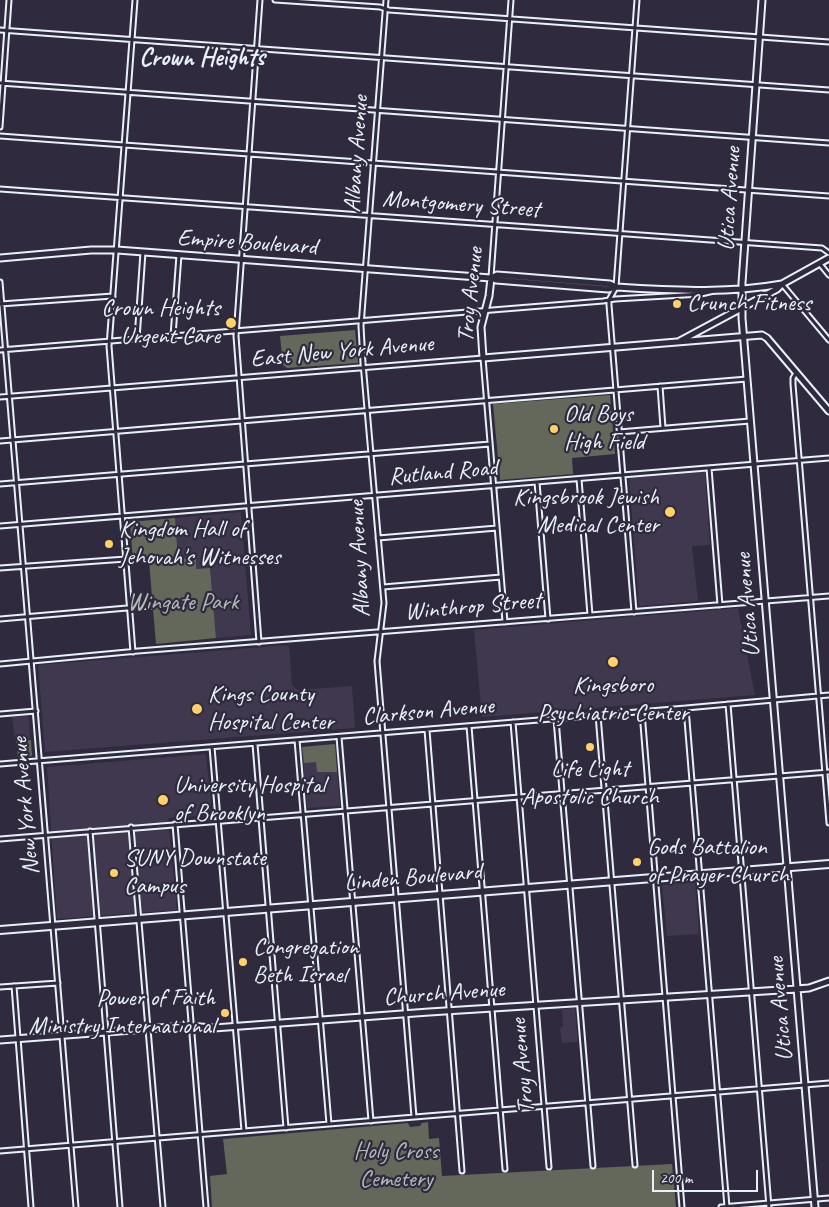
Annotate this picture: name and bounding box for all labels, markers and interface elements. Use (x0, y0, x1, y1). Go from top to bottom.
district label: Crown Heights (139, 43, 265, 73)
street label: Albany Avenue (339, 95, 375, 213)
street label: Utica Avenue (712, 146, 748, 252)
street label: Montgomery Street (381, 185, 541, 225)
street label: Empire Boulevard (176, 224, 318, 262)
street label: Troy Avenue (452, 246, 490, 344)
place label: Crunch Fitness (687, 290, 811, 318)
place label: Crown Heights Urgent Care (101, 295, 220, 351)
marker: Crunch Fitness (671, 298, 683, 310)
marker: Crown Heights Urgent Care (224, 316, 238, 330)
street label: East New York Avenue (249, 330, 435, 374)
place label: Old Boys High Field (564, 401, 644, 457)
marker: Old Boys High Field (548, 423, 560, 435)
street label: Rutland Road (388, 454, 498, 492)
place label: Kingsbrook Jewish Medical Center (513, 484, 659, 540)
street label: Albany Avenue (343, 500, 377, 618)
marker: Kingsbrook Jewish Medical Center (663, 505, 677, 519)
place label: Kingdom Hall of Jehovah's Witnesses (119, 516, 280, 572)
marker: Kingdom Hall of Jehovah's Witnesses (103, 538, 115, 550)
street label: Utica Avenue (729, 552, 767, 658)
street label: Winthrop Street (404, 587, 542, 627)
park label: Wingate Park (127, 589, 239, 617)
marker: Kingsboro Psychiatric Center (606, 655, 620, 669)
place label: Kingsboro Psychiatric Center (538, 672, 688, 728)
place label: Kings County Hospital Center (208, 681, 334, 737)
street label: Clarkson Avenue (361, 692, 495, 732)
marker: Kings County Hospital Center (190, 702, 204, 716)
street label: New York Avenue (6, 736, 46, 876)
marker: Life Light Apostolic Church (584, 741, 596, 753)
place label: Life Light Apostolic Church (521, 756, 659, 812)
place label: University Hospital of Brooklyn (174, 772, 325, 828)
marker: University Hospital of Brooklyn (156, 793, 170, 807)
place label: Gods Battalion of Prayer Church (647, 834, 789, 890)
place label: SUNY Downstate Campus (124, 845, 266, 901)
marker: Gods Battalion of Prayer Church (631, 856, 643, 868)
street label: Linden Boulevard (343, 858, 483, 898)
marker: SUNY Downstate Campus (108, 867, 120, 879)
place label: Congregation Beth Israel (253, 934, 359, 990)
marker: Congregation Beth Israel (237, 956, 249, 968)
street label: Utica Avenue (762, 956, 800, 1062)
street label: Church Avenue (383, 975, 505, 1013)
place label: Power of Faith Ministry International (29, 985, 215, 1041)
marker: Power of Faith Ministry International (219, 1007, 231, 1019)
street label: Troy Avenue (505, 1017, 541, 1115)
park label: Holy Cross Cemetery (354, 1138, 438, 1194)
scale bar (654, 1160, 760, 1192)
text: 200 m (660, 1169, 692, 1188)

